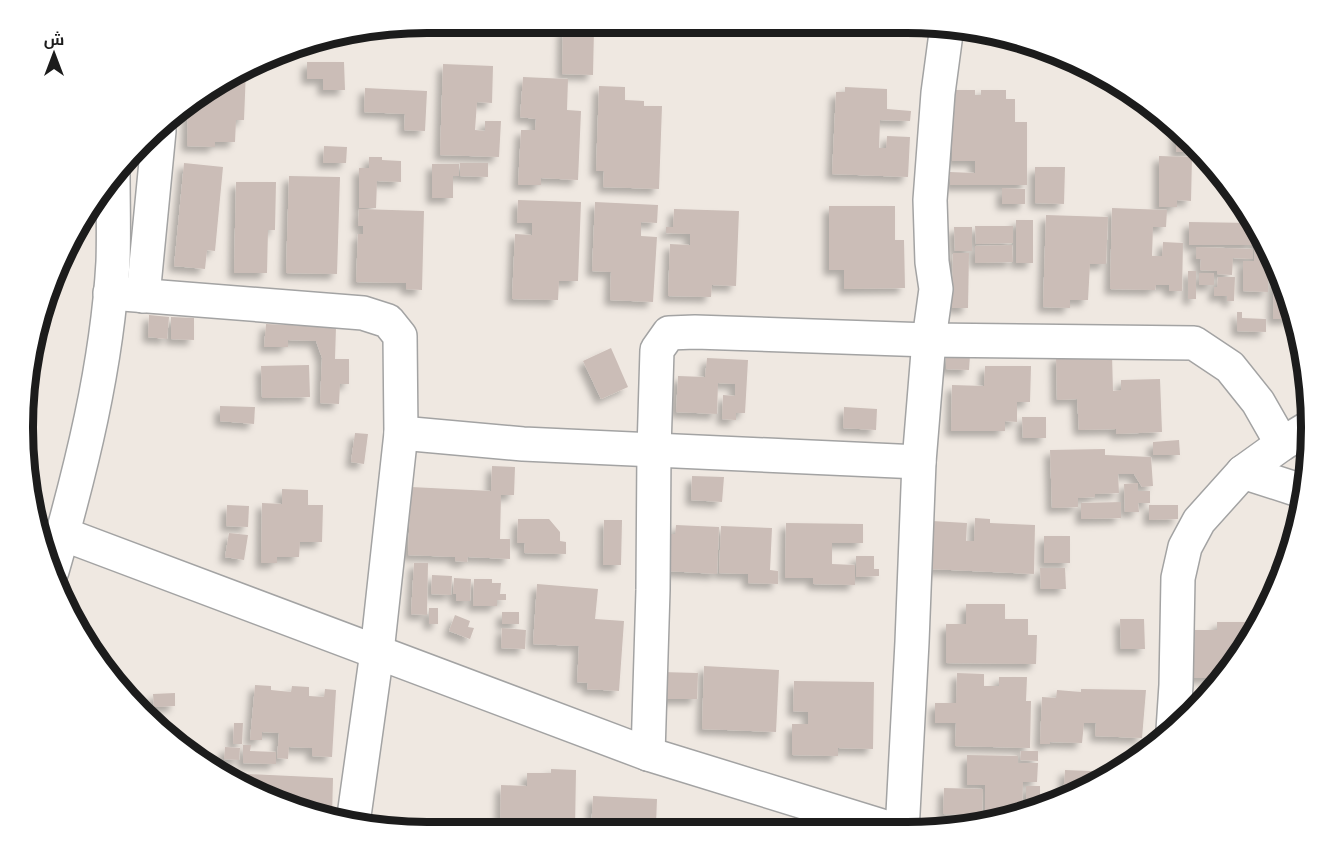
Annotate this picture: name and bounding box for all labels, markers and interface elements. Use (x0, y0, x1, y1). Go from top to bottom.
north arrow (24, 24, 84, 84)
text: ش (44, 30, 64, 49)

